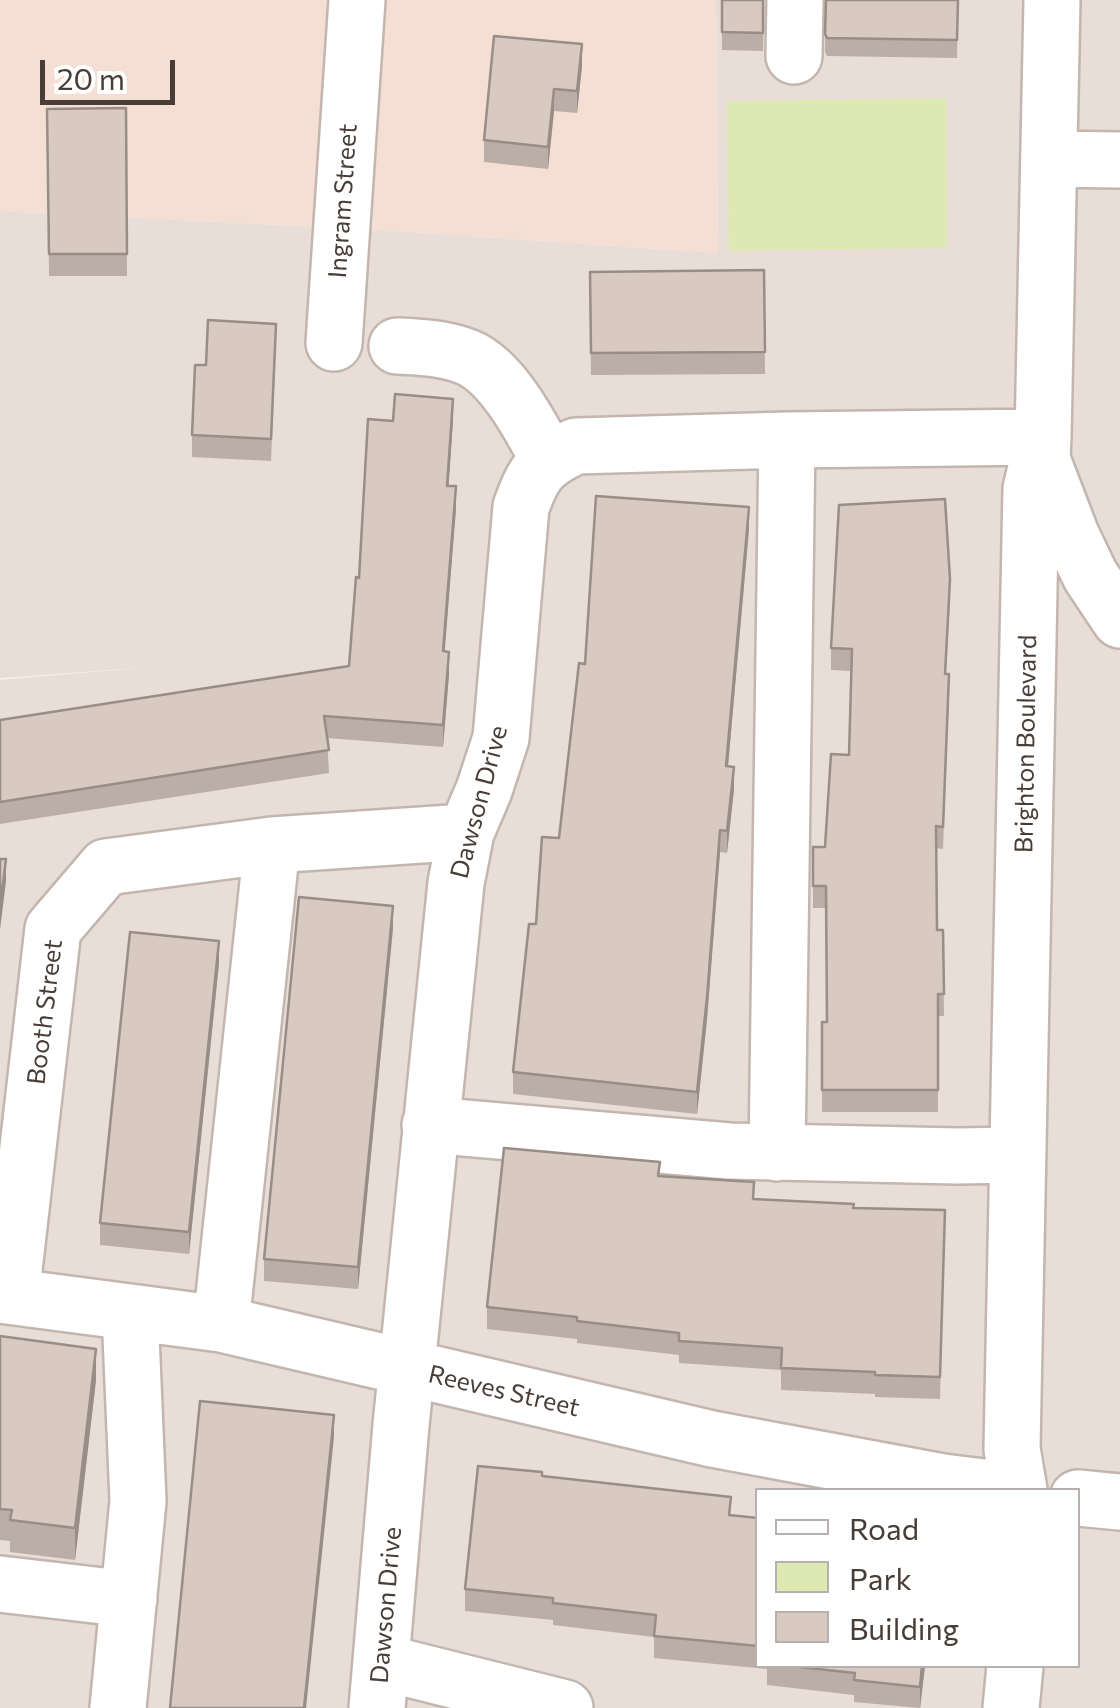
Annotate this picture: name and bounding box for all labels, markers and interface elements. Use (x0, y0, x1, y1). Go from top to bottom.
scale bar (45, 40, 180, 102)
text: 20 m (57, 59, 125, 96)
street label: Ingram Street (323, 123, 363, 279)
street label: Brighton Boulevard (1009, 635, 1043, 853)
street label: Dawson Drive (444, 722, 514, 882)
street label: Booth Street (21, 938, 69, 1086)
street label: Reeves Street (425, 1359, 583, 1423)
legend (755, 1488, 1080, 1668)
text: Road (849, 1509, 919, 1546)
street label: Dawson Drive (364, 1526, 408, 1684)
text: Park (849, 1559, 912, 1596)
text: Building (849, 1609, 959, 1646)

